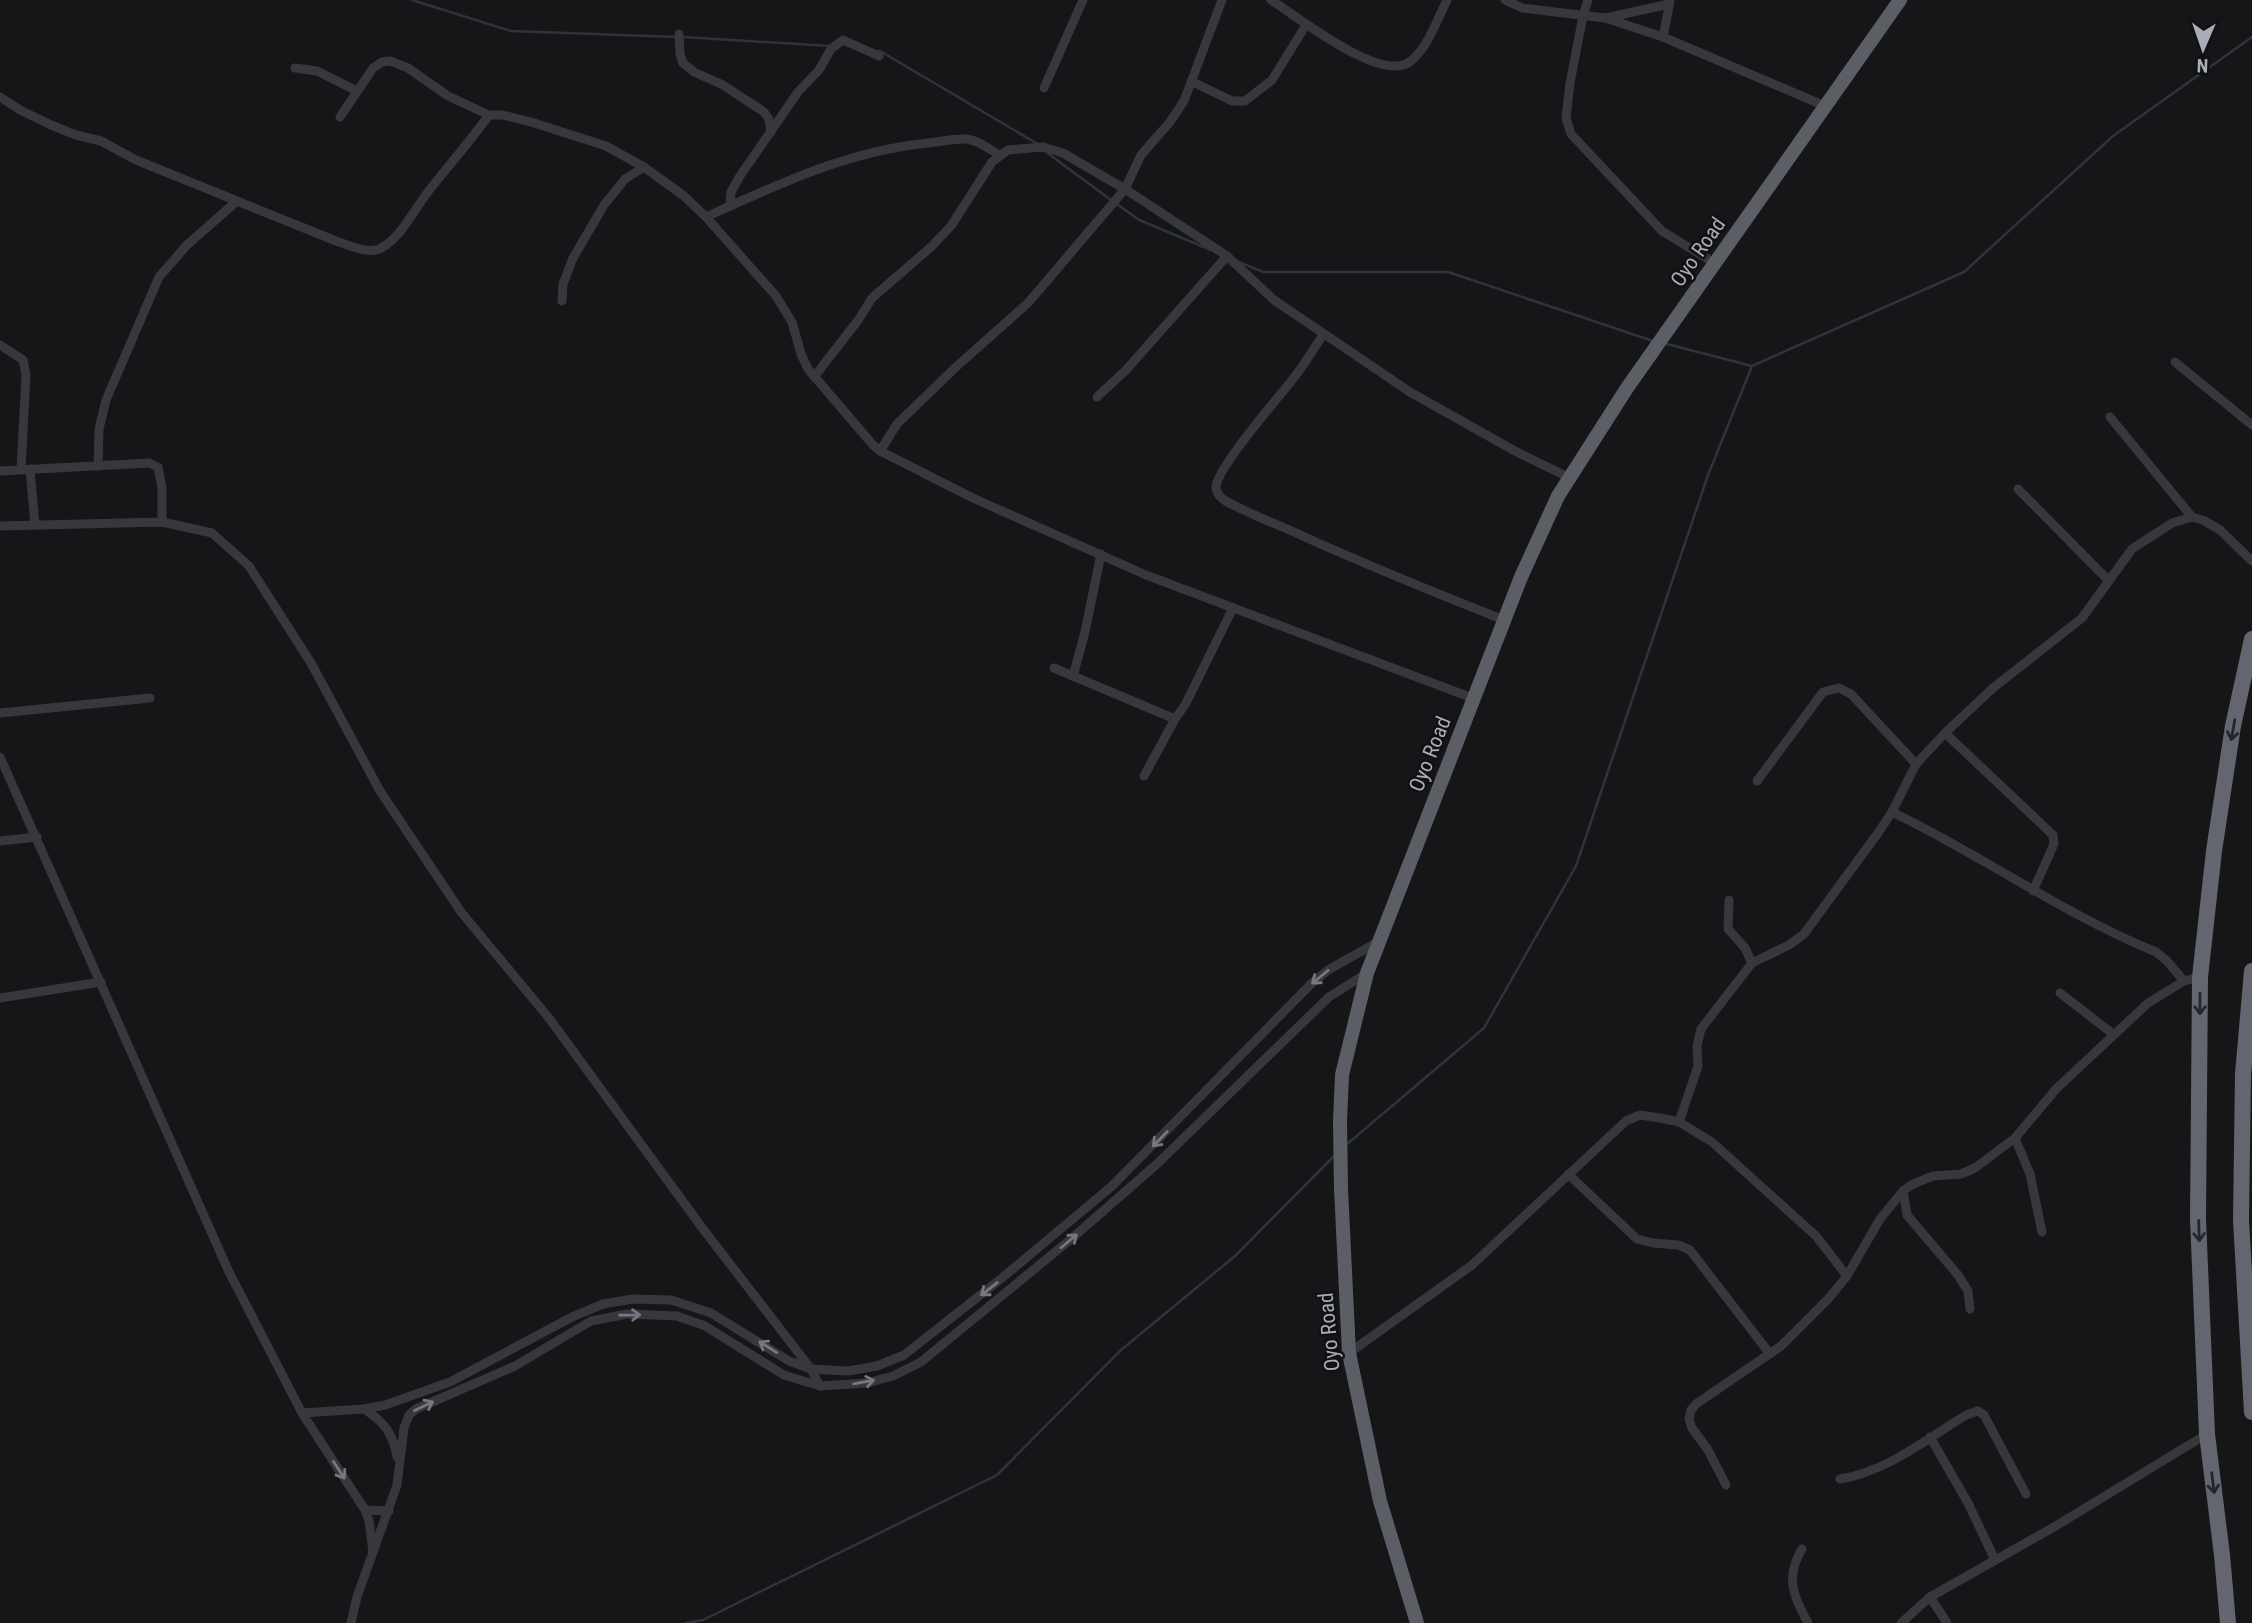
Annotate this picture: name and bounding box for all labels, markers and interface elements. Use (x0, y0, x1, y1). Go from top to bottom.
north arrow (2168, 14, 2238, 84)
text: N (2196, 54, 2209, 77)
street label: Oyo Road (1666, 213, 1730, 291)
street label: Oyo Road (1404, 713, 1456, 795)
one-way arrow (2226, 718, 2239, 740)
one-way arrow (1311, 970, 1329, 985)
one-way arrow (2193, 992, 2207, 1015)
one-way arrow (1152, 1130, 1169, 1147)
one-way arrow (2192, 1219, 2205, 1242)
one-way arrow (1059, 1233, 1077, 1249)
one-way arrow (980, 1281, 998, 1296)
street label: Oyo Road (1314, 1292, 1344, 1372)
one-way arrow (618, 1308, 641, 1322)
one-way arrow (759, 1340, 778, 1355)
one-way arrow (852, 1375, 875, 1389)
one-way arrow (413, 1399, 434, 1412)
one-way arrow (333, 1459, 347, 1479)
one-way arrow (2207, 1471, 2220, 1493)

